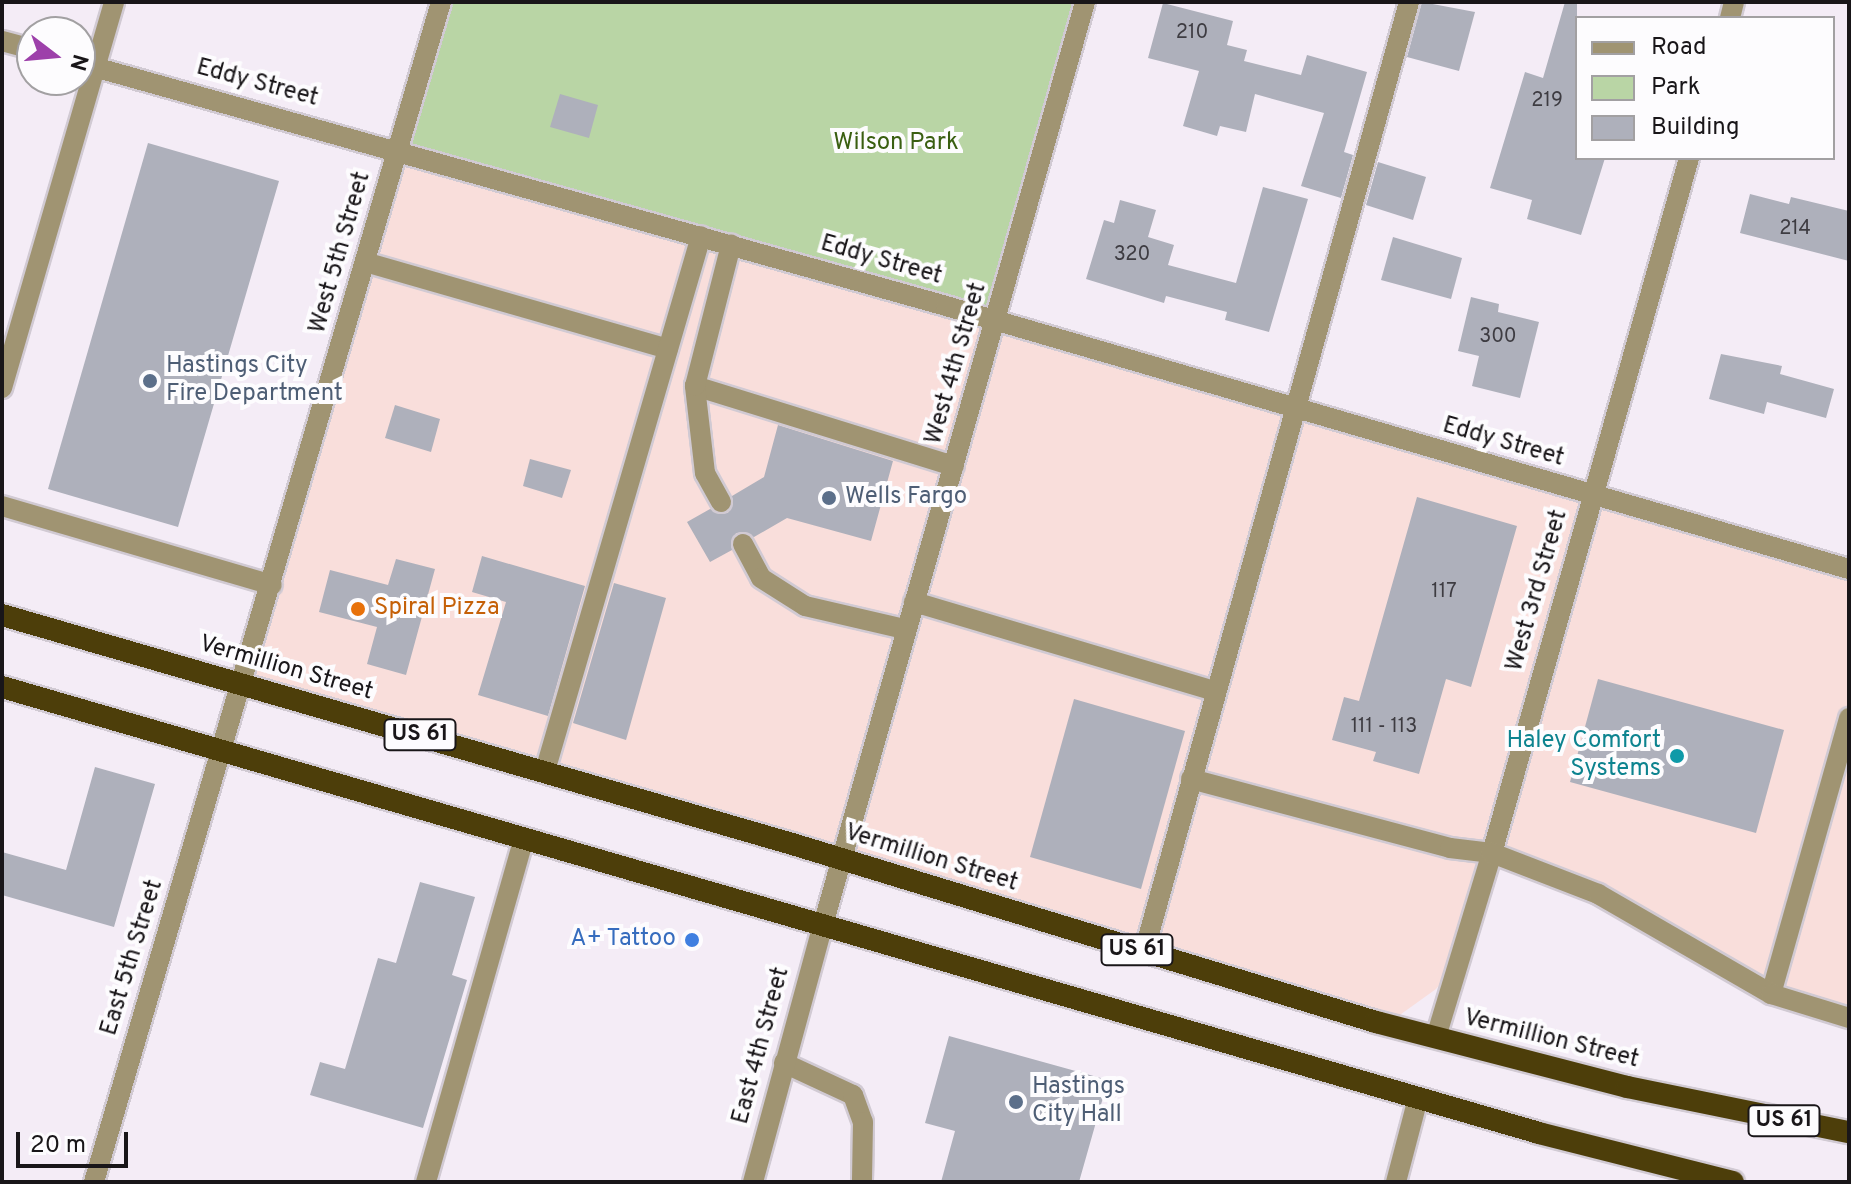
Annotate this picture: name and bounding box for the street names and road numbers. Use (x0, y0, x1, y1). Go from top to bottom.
street label: Eddy Street (193, 54, 321, 114)
street label: West 5th Street (304, 169, 378, 337)
street label: Eddy Street (817, 230, 945, 292)
street label: West 4th Street (920, 280, 994, 448)
street label: Eddy Street (1439, 412, 1567, 474)
street label: West 3rd Street (1501, 507, 1575, 675)
street label: Vermillion Street (196, 630, 376, 708)
road number: US 61 (382, 717, 458, 753)
street label: Vermillion Street (841, 819, 1021, 899)
street label: East 5th Street (96, 877, 170, 1039)
road number: US 61 (1099, 932, 1175, 968)
street label: East 4th Street (727, 964, 797, 1128)
street label: Vermillion Street (1461, 1004, 1641, 1076)
road number: US 61 (1746, 1103, 1822, 1139)

